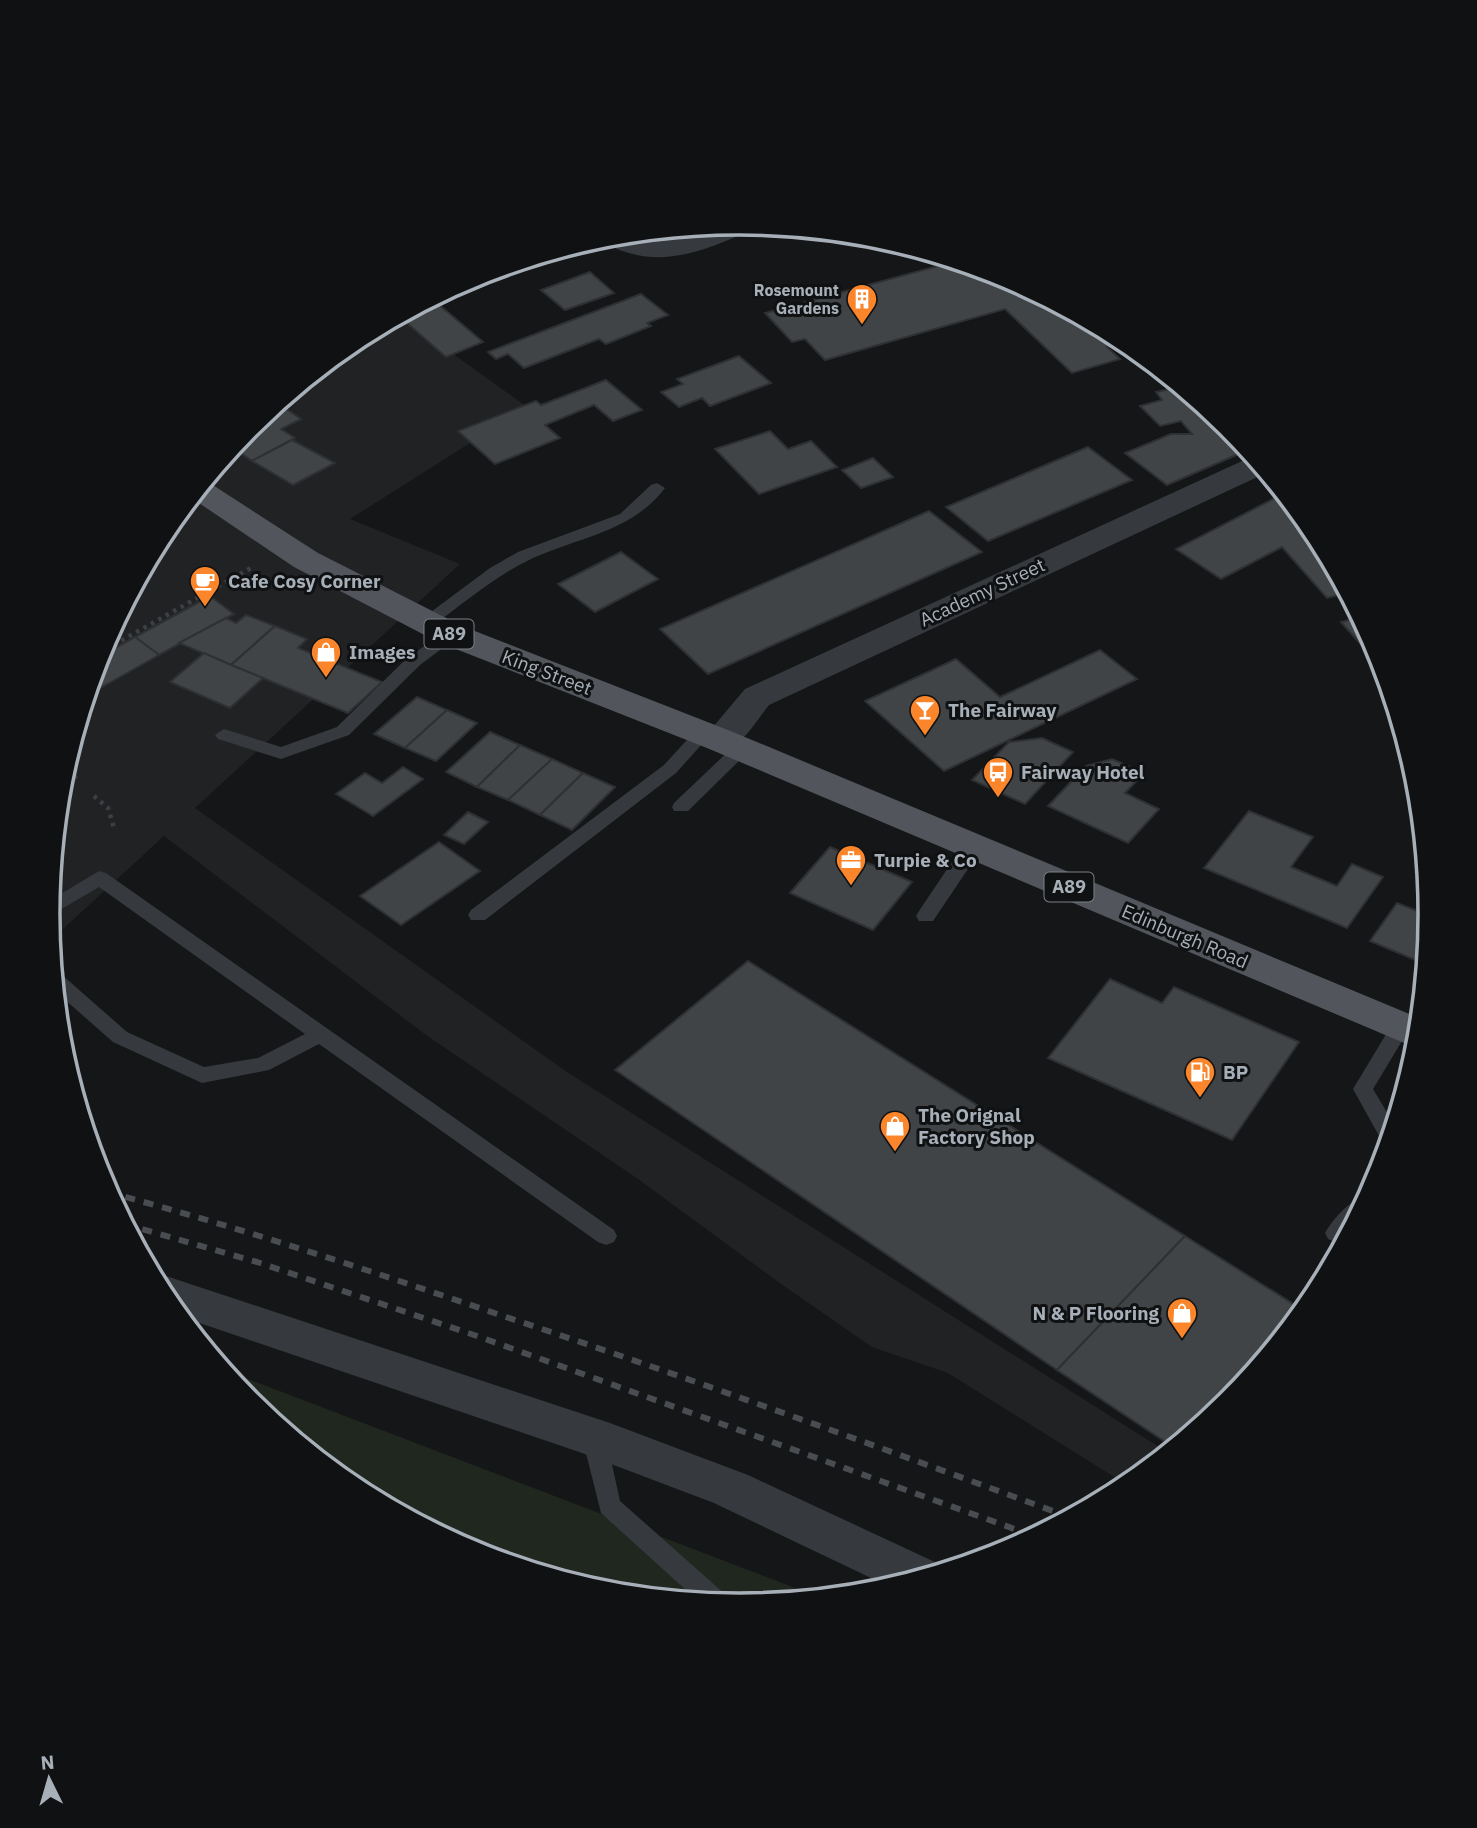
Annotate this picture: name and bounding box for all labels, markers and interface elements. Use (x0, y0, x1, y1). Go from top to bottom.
place label: Rosemount Gardens (754, 280, 839, 318)
building icon: Rosemount Gardens (845, 282, 879, 326)
street label: Academy Street (915, 552, 1049, 632)
cafe icon: Cafe Cosy Corner (188, 564, 222, 608)
place label: Cafe Cosy Corner (228, 569, 381, 593)
road number: A89 (424, 620, 474, 648)
shop icon: Images (309, 635, 343, 679)
place label: Images (349, 640, 416, 664)
street label: King Street (499, 644, 595, 700)
bar icon: The Fairway (908, 693, 942, 737)
place label: The Fairway (948, 698, 1057, 722)
bus stop icon: Fairway Hotel (981, 755, 1015, 799)
place label: Fairway Hotel (1021, 760, 1145, 784)
office icon: Turpie & Co (834, 843, 868, 887)
place label: Turpie & Co (874, 848, 977, 872)
road number: A89 (1044, 872, 1094, 902)
street label: Edinburgh Road (1118, 899, 1252, 973)
fuel station icon: BP (1183, 1055, 1217, 1099)
place label: BP (1223, 1060, 1248, 1084)
place label: The Orignal Factory Shop (918, 1103, 1035, 1149)
shop icon: The Orignal Factory Shop (878, 1109, 912, 1153)
shop icon: N & P Flooring (1165, 1296, 1199, 1340)
place label: N & P Flooring (1032, 1301, 1160, 1325)
north arrow (14, 1744, 84, 1814)
text: N (40, 1750, 55, 1775)

